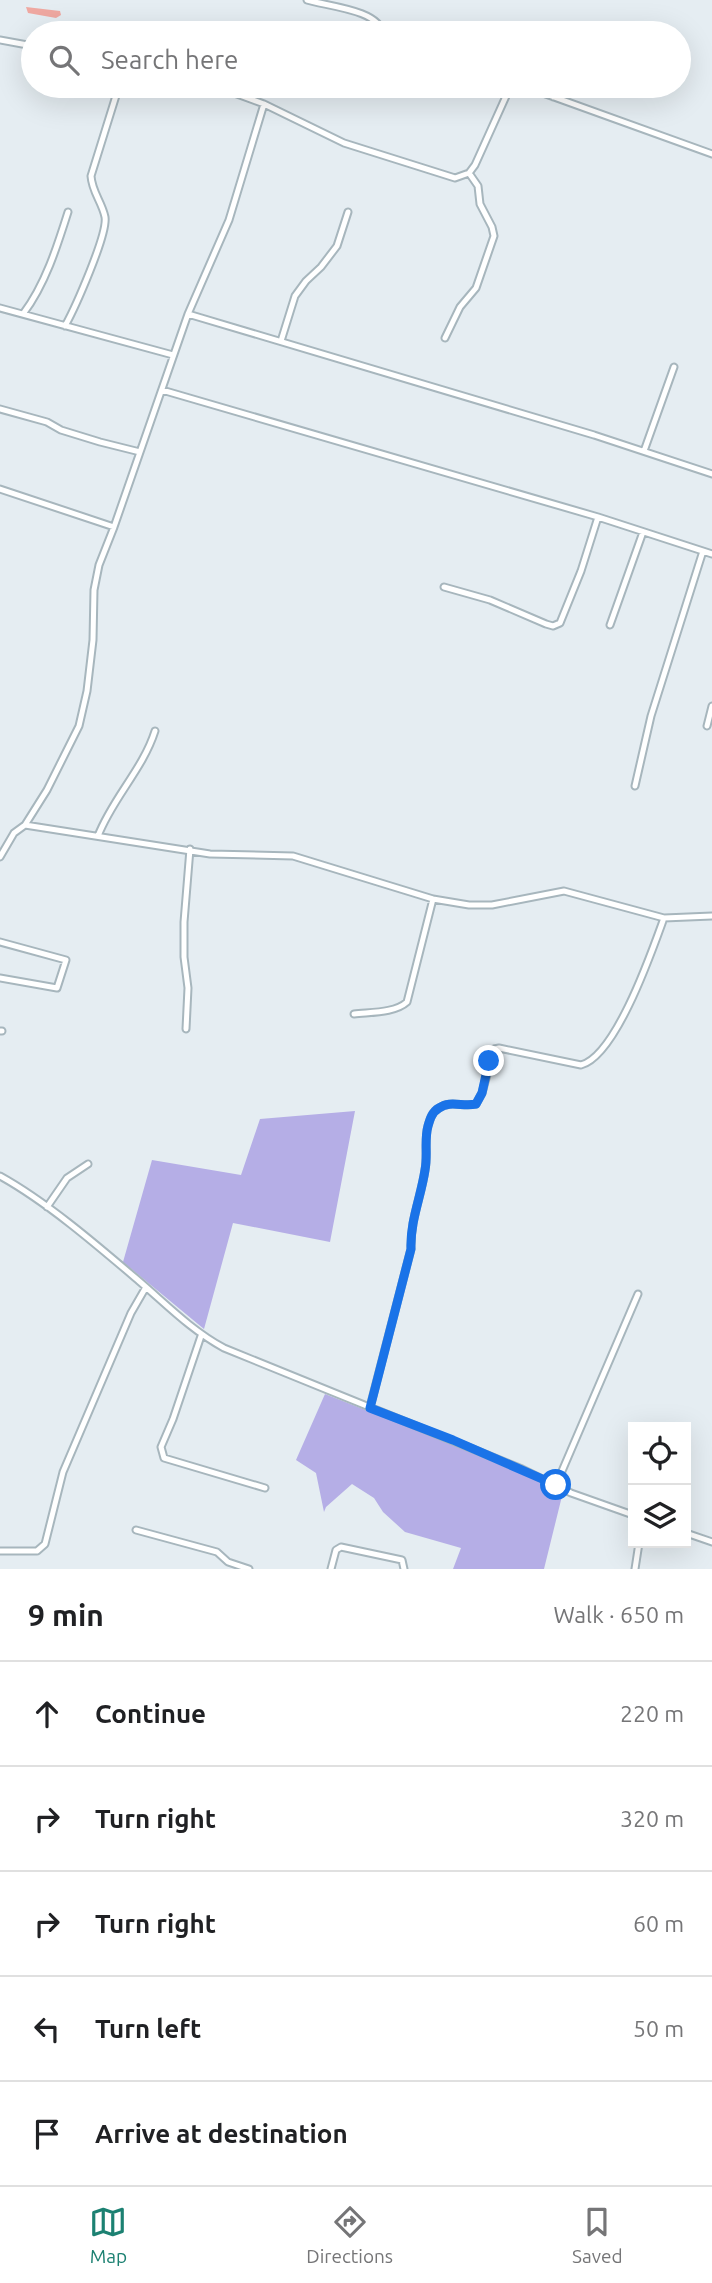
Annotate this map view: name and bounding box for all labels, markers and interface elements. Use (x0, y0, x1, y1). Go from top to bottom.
search box (21, 21, 691, 98)
icon: search (45, 41, 83, 79)
text: Search here (101, 45, 238, 74)
route end (473, 1045, 504, 1076)
map controls (628, 1422, 691, 1548)
button: locate (628, 1422, 691, 1485)
route start (540, 1469, 571, 1500)
button: layers (628, 1485, 691, 1548)
text: 9 min (28, 1598, 104, 1632)
text: Walk · 650 m (553, 1602, 684, 1627)
icon: ahead (28, 1695, 66, 1733)
text: Continue (95, 1699, 206, 1728)
text: 220 m (620, 1701, 684, 1726)
icon: right (28, 1800, 66, 1838)
text: Turn right (95, 1804, 216, 1833)
text: 320 m (620, 1806, 684, 1831)
icon: right (28, 1905, 66, 1943)
text: Turn right (95, 1909, 216, 1938)
text: 60 m (633, 1911, 684, 1936)
icon: left (28, 2010, 66, 2048)
text: Turn left (95, 2014, 201, 2043)
text: 50 m (633, 2016, 684, 2041)
icon: arrive (28, 2115, 66, 2153)
text: Arrive at destination (95, 2119, 348, 2148)
tab: Map (89, 2203, 127, 2267)
tab: Directions (306, 2203, 393, 2267)
tab: Saved (572, 2203, 623, 2267)

